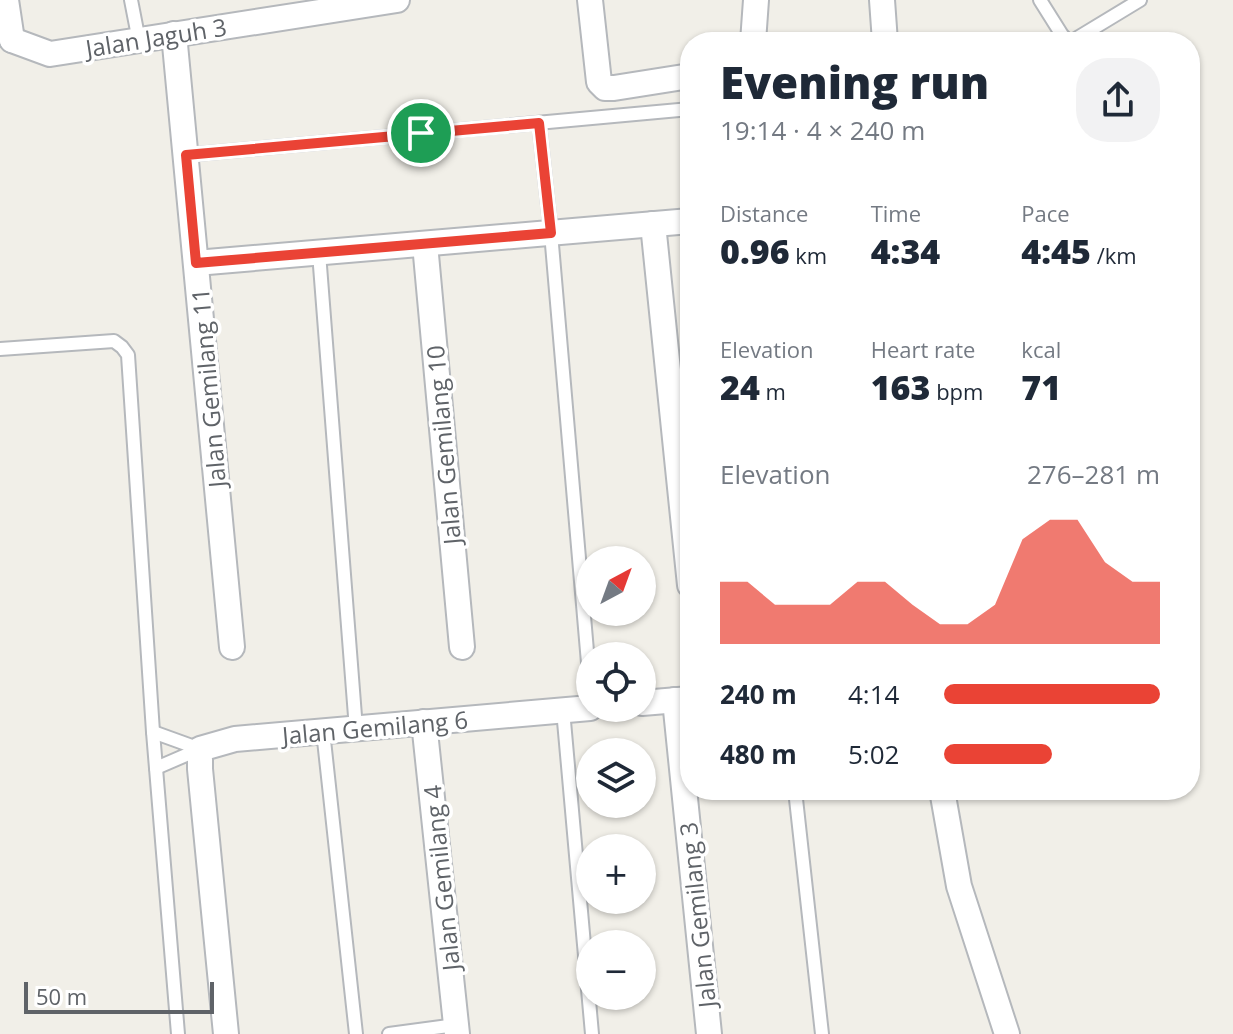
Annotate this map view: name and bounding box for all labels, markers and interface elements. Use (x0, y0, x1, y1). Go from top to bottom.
street label: Jalan Jaguh 3 (81, 10, 229, 65)
text: Evening run (720, 52, 989, 112)
button: share (1076, 58, 1160, 142)
pin (387, 99, 455, 167)
icon: arrive (399, 111, 443, 155)
text: 19:14 · 4 × 240 m (720, 112, 925, 148)
text: Distance (720, 198, 808, 228)
text: Time (871, 198, 921, 228)
text: Pace (1021, 198, 1070, 228)
text: 0.96 (720, 228, 790, 274)
text: 4:34 (871, 228, 940, 274)
text: 4:45 (1021, 228, 1091, 274)
text: km (790, 240, 827, 270)
text: /km (1091, 240, 1137, 270)
street label: Jalan Gemilang 11 (183, 287, 233, 491)
text: Elevation (720, 334, 813, 364)
text: Heart rate (871, 334, 975, 364)
text: kcal (1021, 334, 1061, 364)
street label: Jalan Gemilang 10 (418, 344, 468, 548)
text: 24 (720, 364, 760, 410)
text: 163 (871, 364, 930, 410)
text: 71 (1021, 364, 1061, 410)
text: m (760, 376, 786, 406)
text: bpm (930, 376, 983, 406)
text: Elevation (720, 456, 830, 492)
text: 276–281 m (1027, 456, 1160, 492)
north arrow (576, 546, 656, 626)
map controls (576, 546, 656, 1010)
button: locate (576, 642, 656, 722)
text: 240 m (720, 676, 797, 712)
text: 4:14 (848, 676, 899, 712)
street label: Jalan Gemilang 6 (279, 702, 469, 752)
text: 480 m (720, 736, 797, 772)
text: 5:02 (848, 736, 899, 772)
button: layers (576, 738, 656, 818)
street label: Jalan Gemilang 4 (415, 783, 467, 974)
street label: Jalan Gemilang 3 (671, 821, 723, 1011)
button: + (576, 834, 656, 914)
button: − (576, 930, 656, 1010)
scale bar (24, 978, 214, 1014)
text: 50 m (36, 981, 87, 1011)

